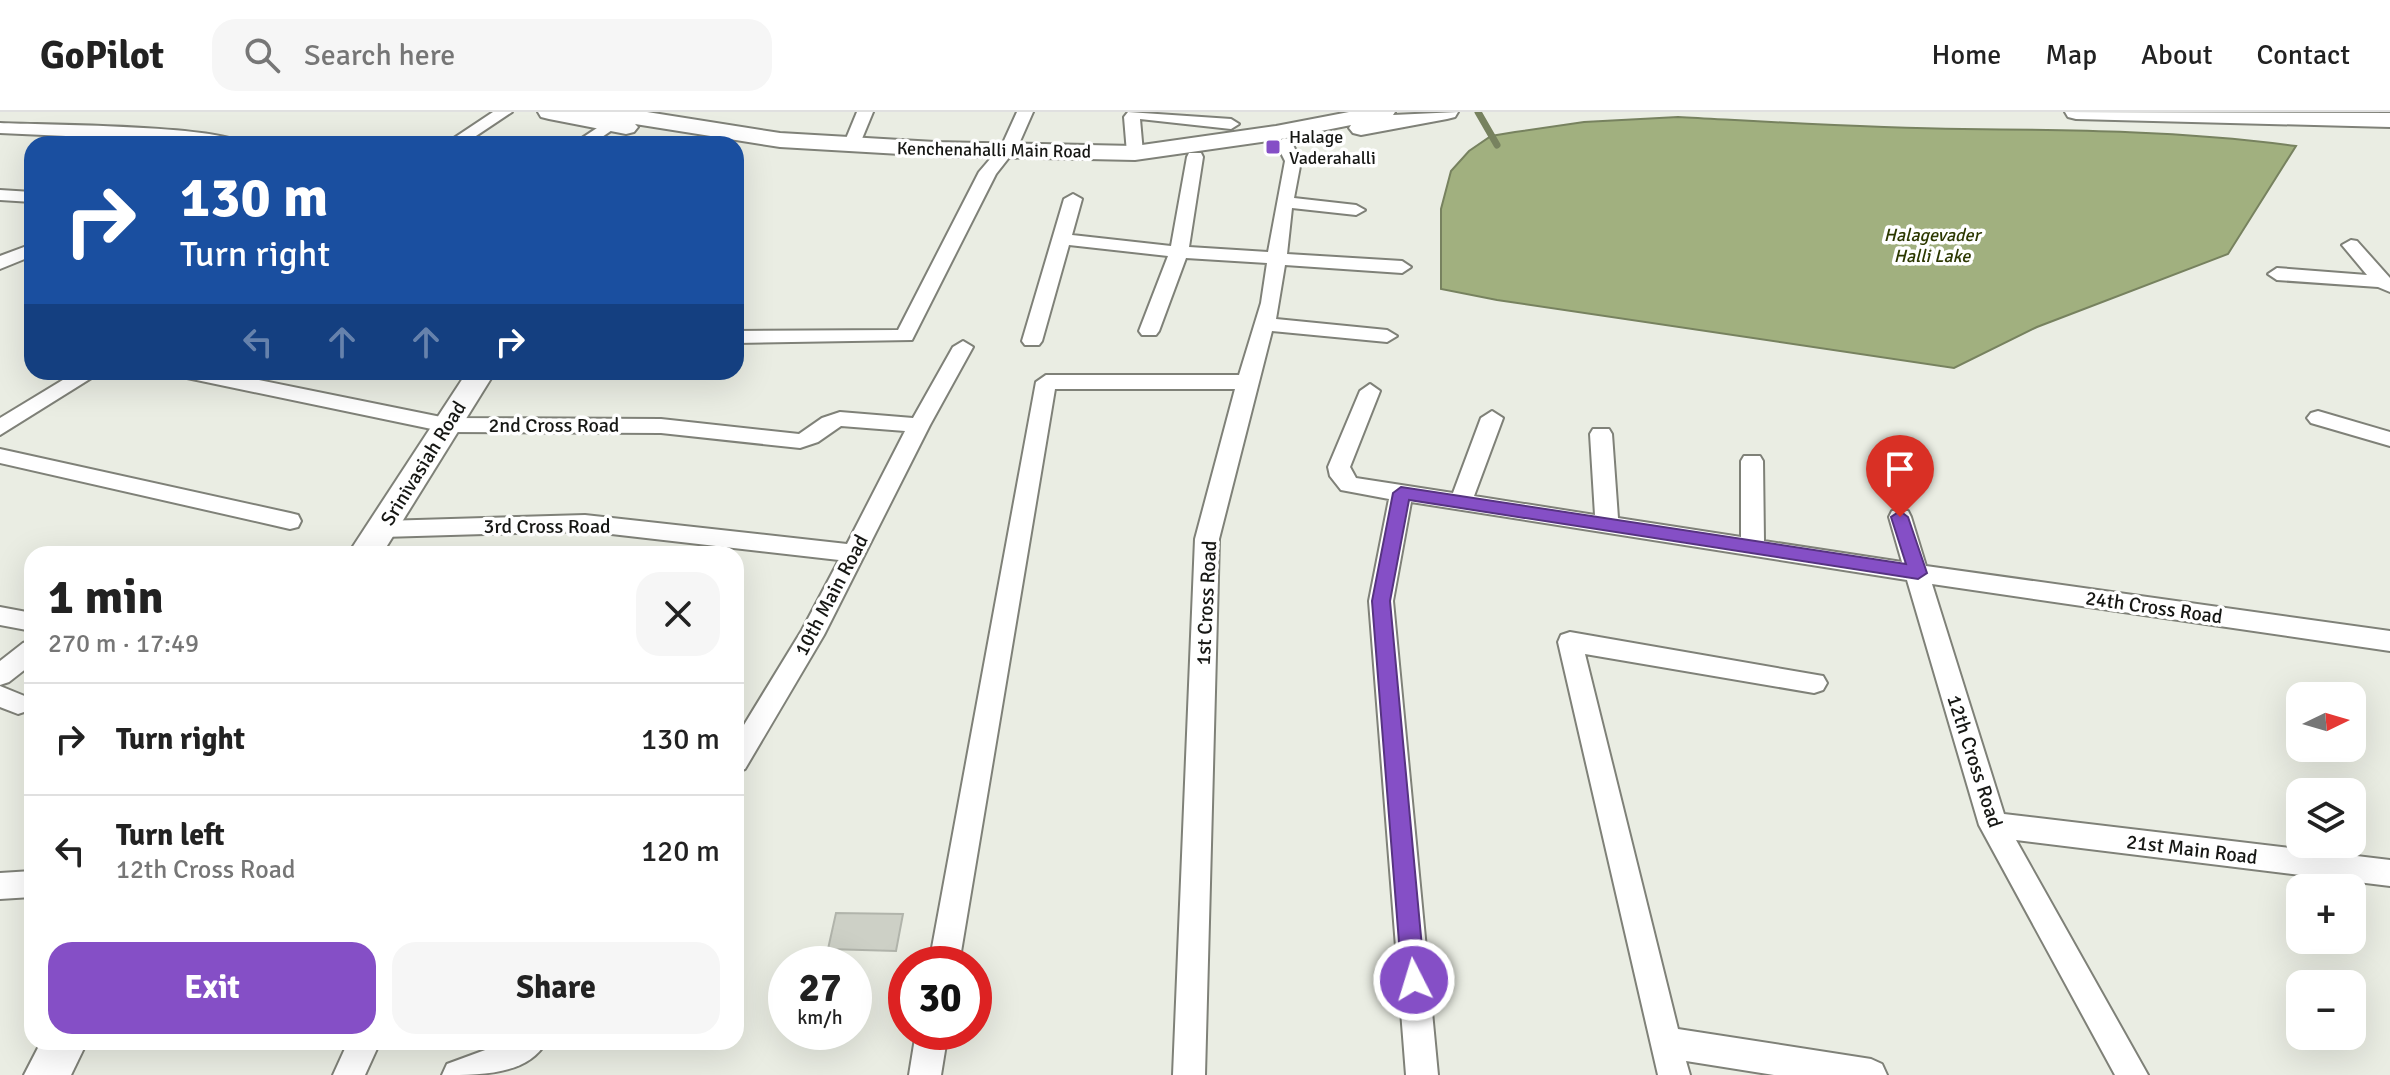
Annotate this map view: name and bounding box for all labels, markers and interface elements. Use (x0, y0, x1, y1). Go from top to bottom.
search box (212, 19, 772, 91)
text: GoPilot (40, 32, 164, 79)
icon: search (240, 33, 284, 77)
text: Search here (304, 37, 455, 74)
text: Home (1932, 38, 2001, 72)
text: Map (2045, 38, 2097, 72)
text: About (2141, 38, 2213, 72)
text: Contact (2257, 38, 2350, 72)
place label: Halage Vaderahalli (1289, 126, 1376, 169)
street label: Kenchenahalli Main Road (897, 137, 1091, 163)
marker: Halage Vaderahalli (1264, 138, 1282, 156)
text: 130 m (180, 163, 328, 232)
icon: right (48, 168, 152, 272)
water label: Halagevader Halli Lake (1884, 224, 1983, 267)
text: Turn right (180, 232, 330, 277)
icon: left (236, 320, 280, 364)
icon: ahead (320, 320, 364, 364)
icon: ahead (404, 320, 448, 364)
icon: right (488, 320, 532, 364)
street label: Srinivasiah Road (375, 396, 472, 530)
street label: 2nd Cross Road (489, 413, 619, 438)
pin (1866, 435, 1934, 517)
icon: arrive (1878, 447, 1922, 491)
street label: 3rd Cross Road (483, 514, 611, 539)
street label: 10th Main Road (789, 530, 874, 660)
street label: 1st Cross Road (1191, 540, 1222, 666)
text: 1 min (48, 568, 164, 627)
button: close (636, 572, 720, 656)
street label: 24th Cross Road (2084, 586, 2224, 629)
text: 270 m · 17:49 (48, 628, 199, 660)
north arrow (2286, 682, 2366, 762)
map controls (2286, 682, 2366, 1050)
street label: 12th Cross Road (1941, 692, 2008, 831)
icon: right (48, 717, 92, 761)
text: Turn right (116, 721, 245, 758)
text: 130 m (641, 721, 720, 758)
button: layers (2286, 778, 2366, 858)
text: Turn left (116, 817, 225, 854)
icon: left (48, 829, 92, 873)
street label: 21st Main Road (2125, 829, 2259, 870)
text: 120 m (641, 833, 720, 870)
text: 12th Cross Road (116, 854, 296, 886)
button: + (2286, 874, 2366, 954)
position arrow (1372, 938, 1456, 1022)
button: Exit (48, 942, 376, 1034)
button: Share (392, 942, 720, 1034)
speed limit sign: 30 (888, 946, 992, 1050)
text: 27 (798, 963, 842, 1013)
button: − (2286, 970, 2366, 1050)
text: km/h (797, 1005, 843, 1030)

